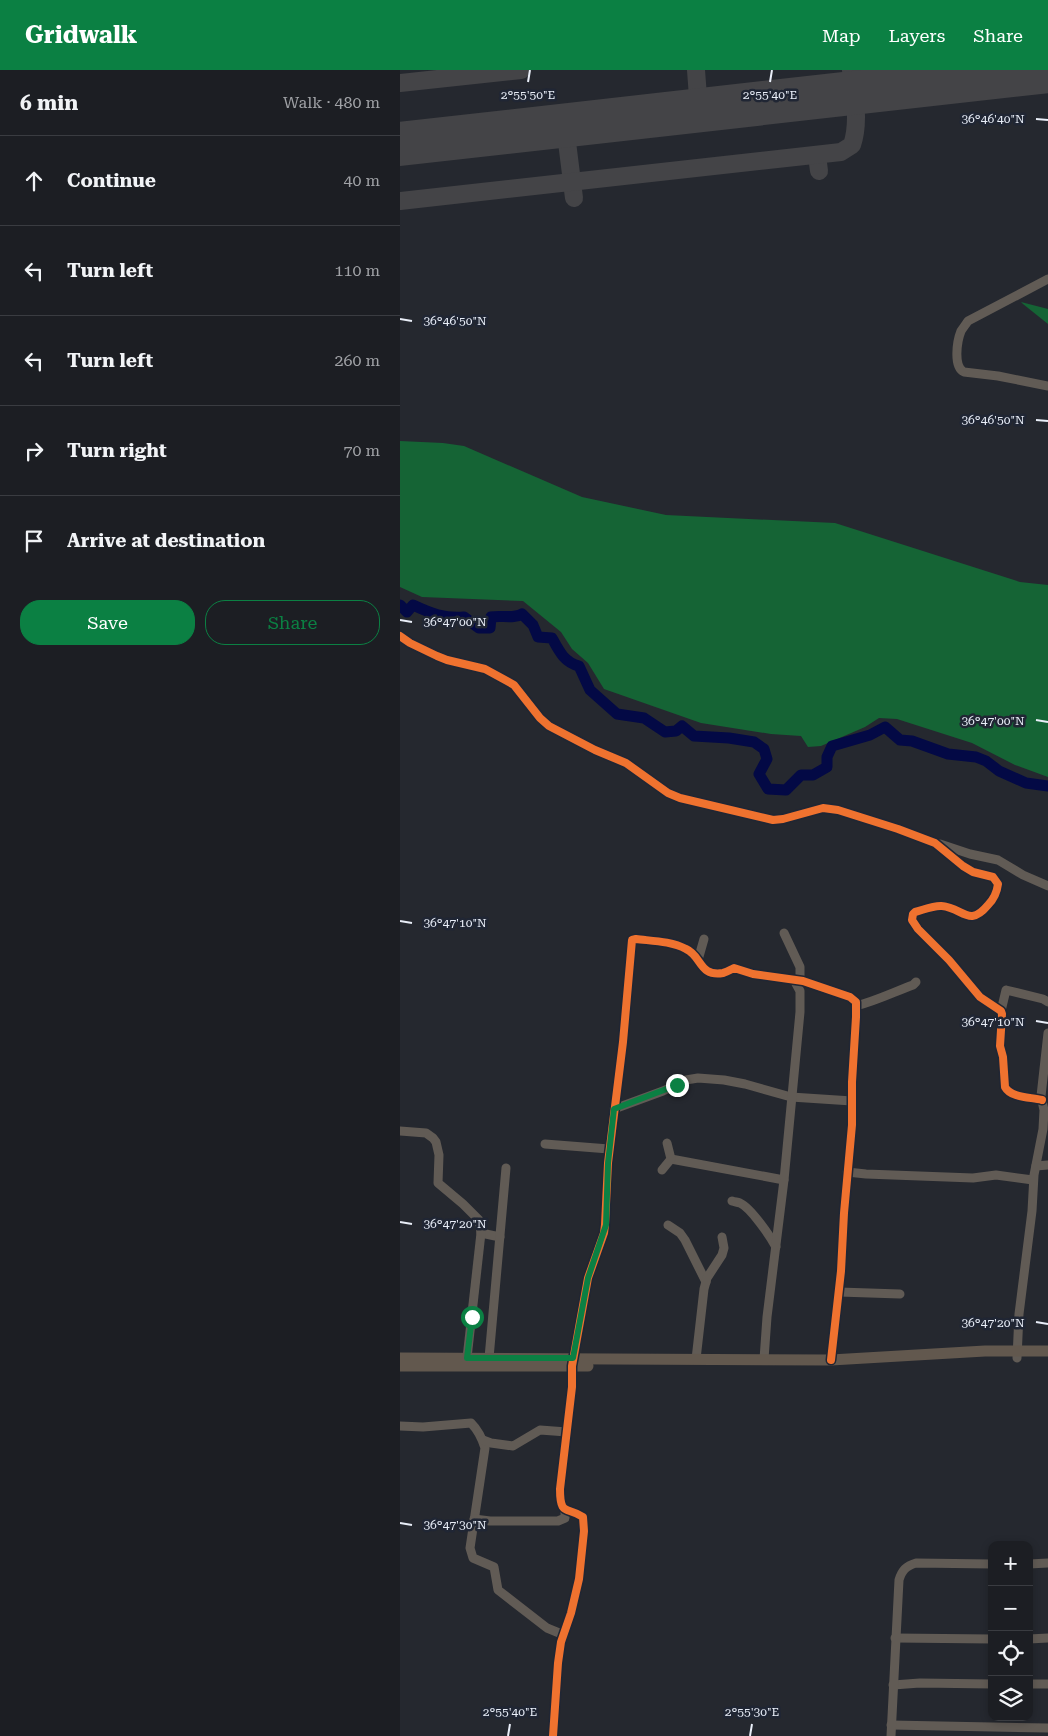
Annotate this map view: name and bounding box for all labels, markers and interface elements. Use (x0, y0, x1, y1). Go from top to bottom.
text: Gridwalk (25, 21, 137, 49)
text: Map (822, 25, 861, 46)
text: Layers (889, 25, 945, 46)
text: Share (973, 25, 1023, 46)
text: 2°55'50"E (501, 88, 555, 102)
text: 2°55'40"E (743, 88, 797, 102)
text: 6 min (20, 91, 78, 115)
text: Walk · 480 m (283, 93, 380, 112)
text: 36°46'40"N (961, 112, 1025, 126)
icon: ahead (20, 167, 48, 195)
text: Continue (67, 169, 156, 192)
text: 40 m (343, 171, 380, 190)
icon: left (20, 257, 48, 285)
text: Turn left (67, 259, 153, 282)
text: 110 m (334, 261, 380, 280)
text: 36°46'50"N (423, 314, 487, 328)
icon: left (20, 347, 48, 375)
text: Turn left (67, 349, 153, 372)
text: 260 m (334, 351, 380, 370)
text: 36°46'50"N (961, 413, 1025, 427)
icon: right (20, 437, 48, 465)
text: Turn right (67, 439, 167, 462)
text: 70 m (343, 441, 380, 460)
icon: arrive (20, 527, 48, 555)
text: Arrive at destination (67, 529, 265, 552)
button: Save (20, 600, 195, 645)
button: Share (205, 600, 380, 645)
text: 36°47'00"N (423, 615, 487, 629)
text: 36°47'00"N (961, 714, 1025, 728)
text: 36°47'10"N (423, 916, 487, 930)
text: 36°47'10"N (961, 1015, 1025, 1029)
route end (666, 1074, 689, 1097)
text: 36°47'20"N (423, 1217, 487, 1231)
route start (461, 1306, 484, 1329)
text: 36°47'20"N (961, 1316, 1025, 1330)
text: 36°47'30"N (423, 1518, 487, 1532)
map controls (988, 1541, 1033, 1721)
button: + (988, 1541, 1033, 1586)
button: − (988, 1586, 1033, 1631)
button: locate (988, 1631, 1033, 1676)
button: layers (988, 1676, 1033, 1721)
text: 2°55'40"E (483, 1705, 537, 1719)
text: 2°55'30"E (725, 1705, 779, 1719)

